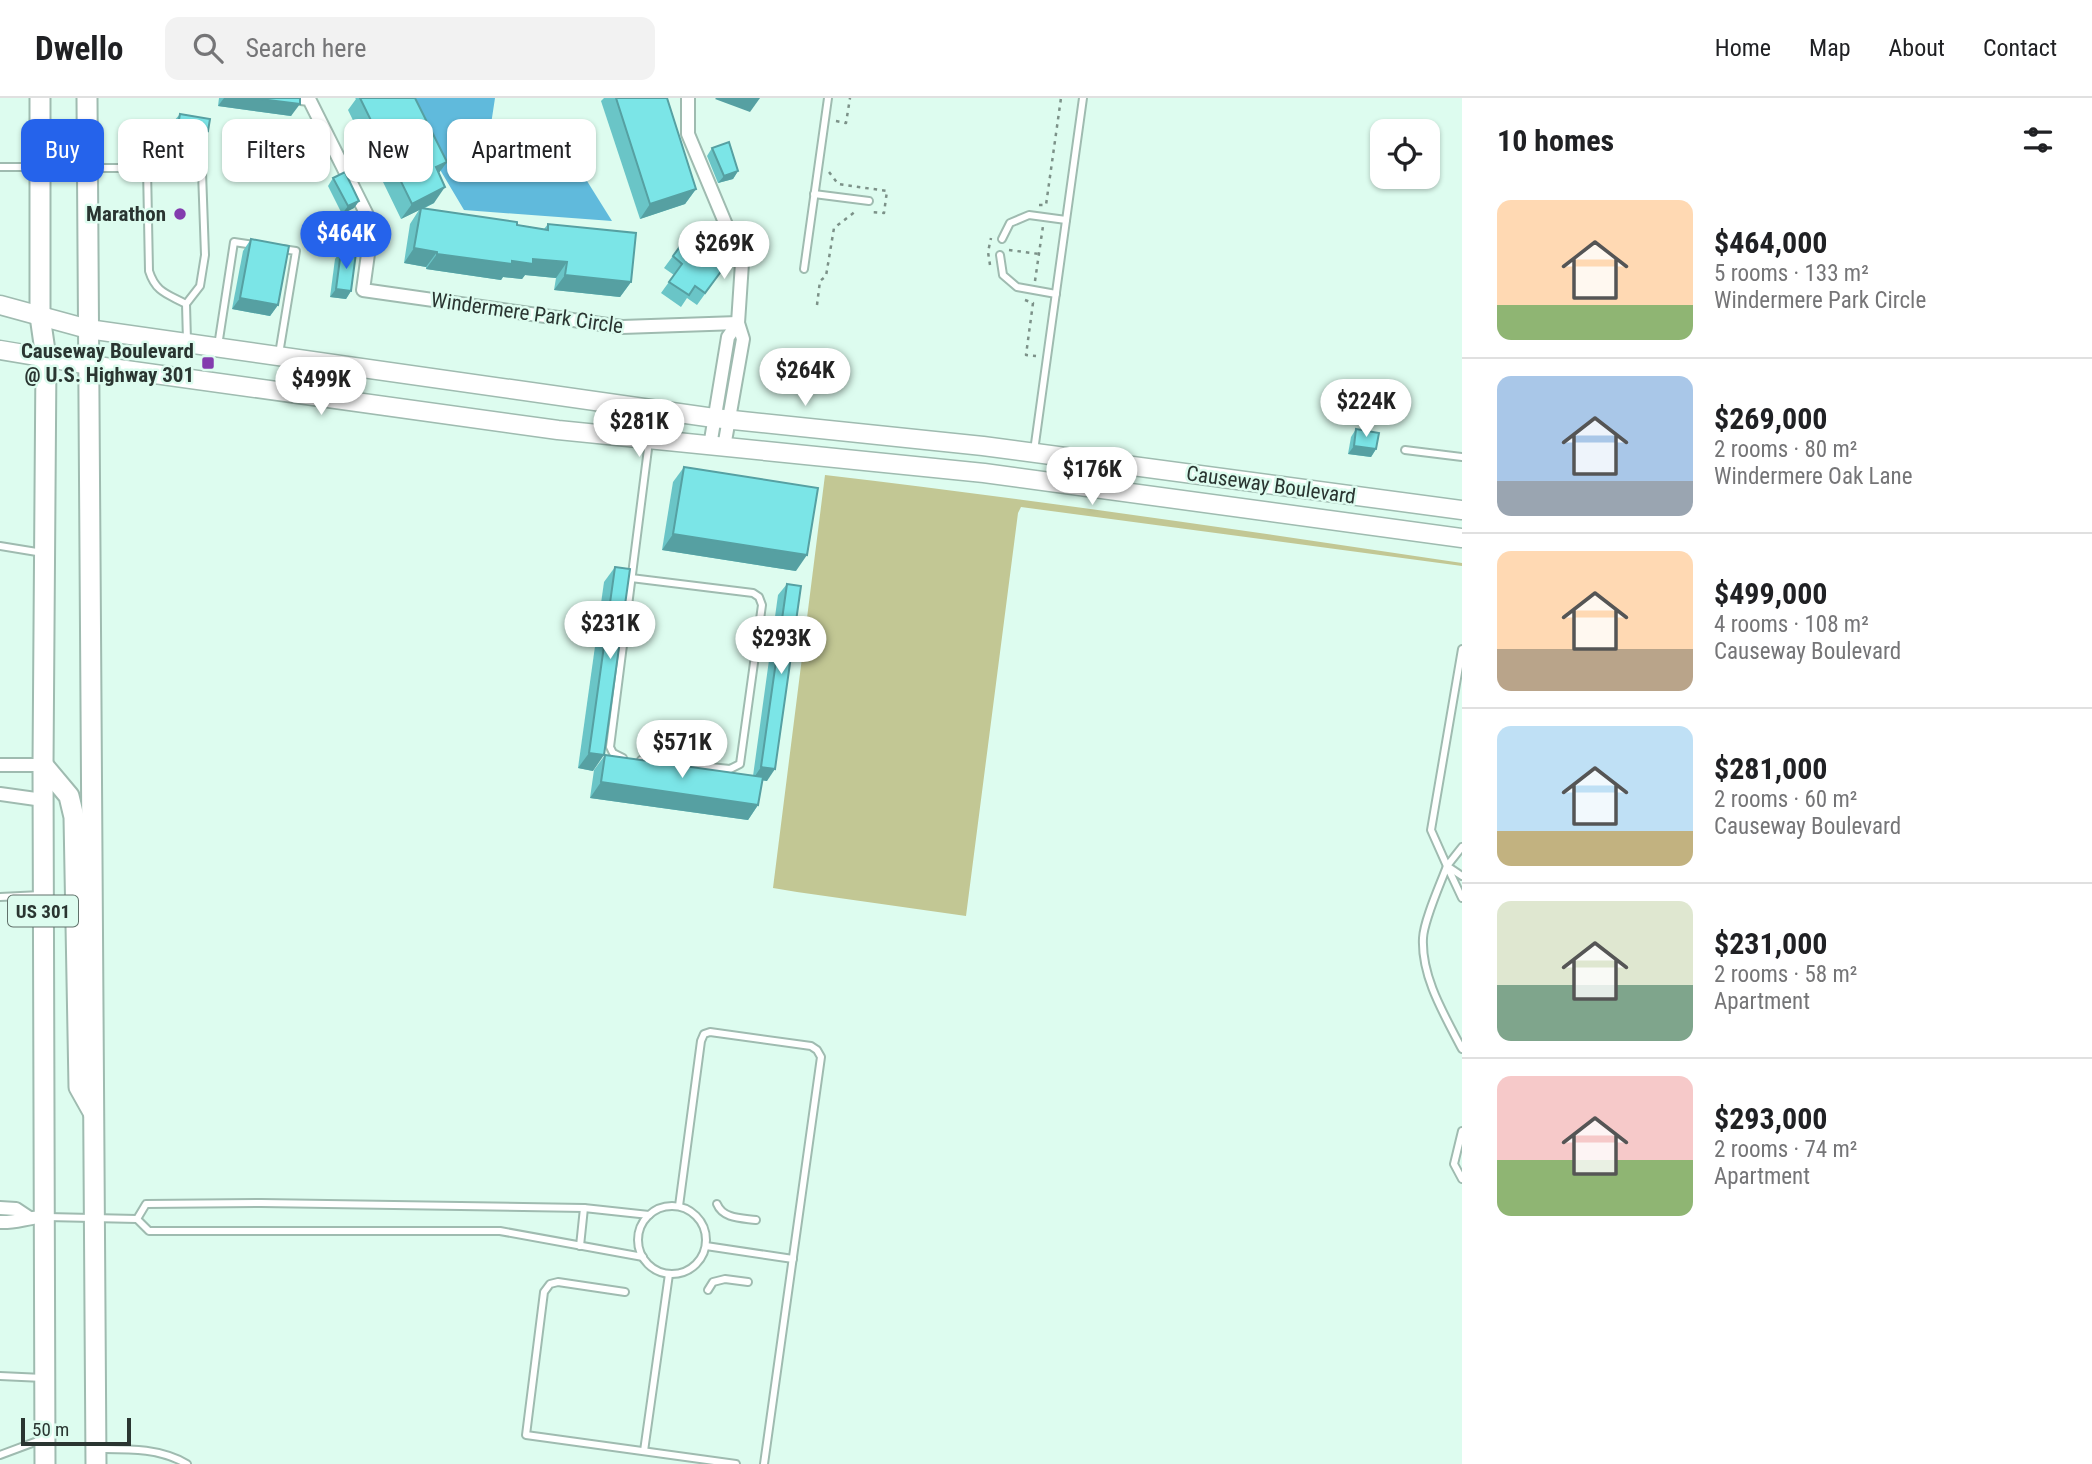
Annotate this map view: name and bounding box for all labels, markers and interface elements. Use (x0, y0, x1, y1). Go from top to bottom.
search box (165, 17, 655, 80)
text: Dwello (35, 29, 123, 68)
icon: search (189, 29, 227, 67)
text: Search here (245, 33, 366, 63)
text: Home (1715, 34, 1771, 62)
text: Map (1809, 34, 1851, 62)
text: About (1889, 34, 1945, 62)
text: Contact (1983, 34, 2057, 62)
chip: Buy (21, 119, 104, 182)
chip: Rent (118, 119, 208, 182)
chip: Filters (222, 119, 330, 182)
chip: New (344, 119, 433, 182)
chip: Apartment (447, 119, 596, 182)
map controls (1370, 119, 1440, 189)
button: locate (1370, 119, 1440, 189)
icon: filters (2019, 121, 2057, 159)
text: 10 homes (1497, 123, 1614, 158)
place label: Marathon (86, 202, 166, 226)
marker: Marathon (172, 206, 188, 222)
pin: $464K (297, 212, 395, 271)
text: $464K (316, 220, 376, 247)
pin: $269K (675, 222, 773, 281)
text: $464,000 (1714, 225, 1827, 260)
icon: home (1553, 228, 1637, 312)
text: $269K (694, 230, 754, 257)
text: 5 rooms · 133 m² (1714, 260, 1869, 287)
text: Windermere Park Circle (1714, 287, 1926, 314)
street label: Windermere Park Circle (429, 288, 625, 338)
place label: Causeway Boulevard @ U.S. Highway 301 (21, 339, 194, 387)
pin: $264K (756, 348, 854, 408)
marker: Causeway Boulevard @ U.S. Highway 301 (200, 355, 216, 371)
text: $264K (775, 357, 835, 384)
pin: $499K (272, 358, 370, 417)
text: $499K (291, 366, 351, 393)
pin: $224K (1317, 380, 1415, 439)
text: $224K (1336, 388, 1396, 415)
pin: $281K (590, 400, 688, 459)
text: $269,000 (1714, 401, 1827, 436)
icon: home (1553, 404, 1637, 488)
text: $281K (609, 408, 669, 435)
text: 2 rooms · 80 m² (1714, 436, 1857, 463)
pin: $176K (1043, 448, 1141, 507)
text: $176K (1062, 456, 1122, 483)
street label: Causeway Boulevard (1185, 461, 1357, 509)
text: Windermere Oak Lane (1714, 463, 1912, 490)
text: $499,000 (1714, 576, 1827, 611)
icon: home (1553, 579, 1637, 663)
pin: $231K (561, 602, 659, 661)
text: $231K (580, 610, 640, 637)
text: 4 rooms · 108 m² (1714, 611, 1869, 638)
pin: $293K (732, 616, 830, 676)
text: $293K (751, 625, 811, 652)
text: Causeway Boulevard (1714, 638, 1901, 665)
pin: $571K (633, 720, 731, 780)
text: $571K (652, 729, 712, 756)
text: $281,000 (1714, 751, 1827, 786)
icon: home (1553, 754, 1637, 838)
text: 2 rooms · 60 m² (1714, 786, 1857, 813)
text: Causeway Boulevard (1714, 813, 1901, 840)
road number: US 301 (8, 896, 78, 926)
text: $231,000 (1714, 926, 1827, 961)
icon: home (1553, 929, 1637, 1013)
text: 2 rooms · 58 m² (1714, 961, 1857, 988)
text: Apartment (1714, 988, 1810, 1015)
text: $293,000 (1714, 1101, 1827, 1136)
icon: home (1553, 1104, 1637, 1188)
text: 2 rooms · 74 m² (1714, 1136, 1857, 1163)
text: Apartment (1714, 1163, 1810, 1190)
scale bar (21, 1415, 131, 1447)
text: 50 m (32, 1418, 69, 1441)

